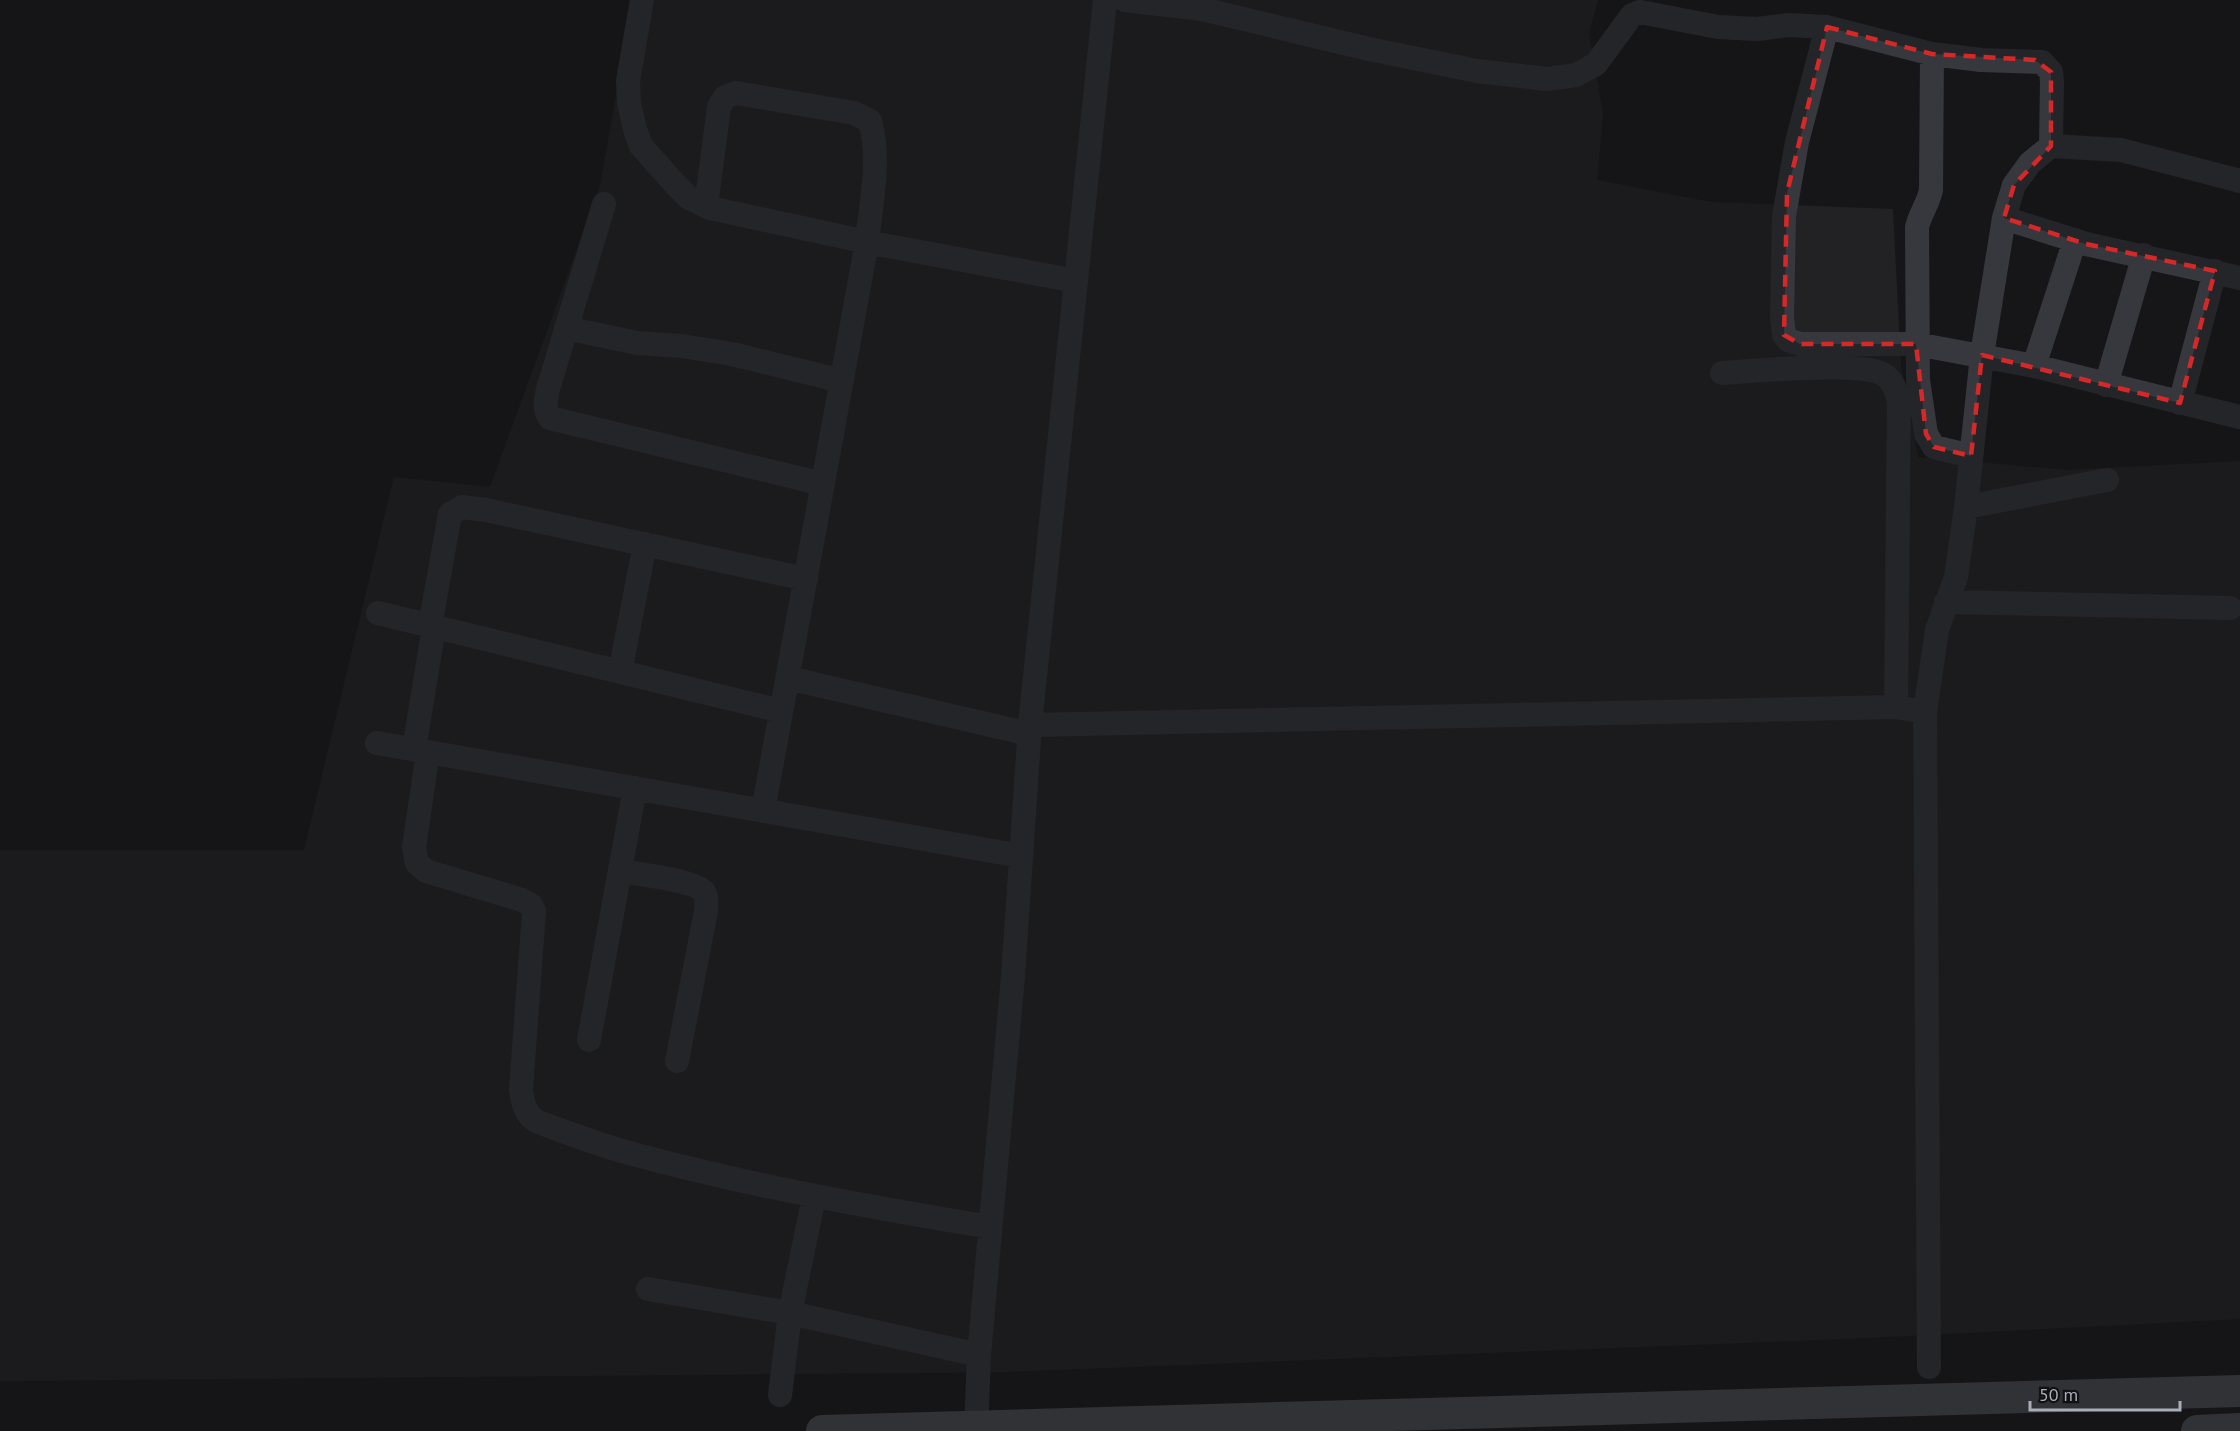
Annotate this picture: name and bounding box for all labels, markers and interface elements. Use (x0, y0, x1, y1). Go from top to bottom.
scale bar (2030, 1374, 2180, 1412)
text: 50 m (2039, 1383, 2078, 1406)

